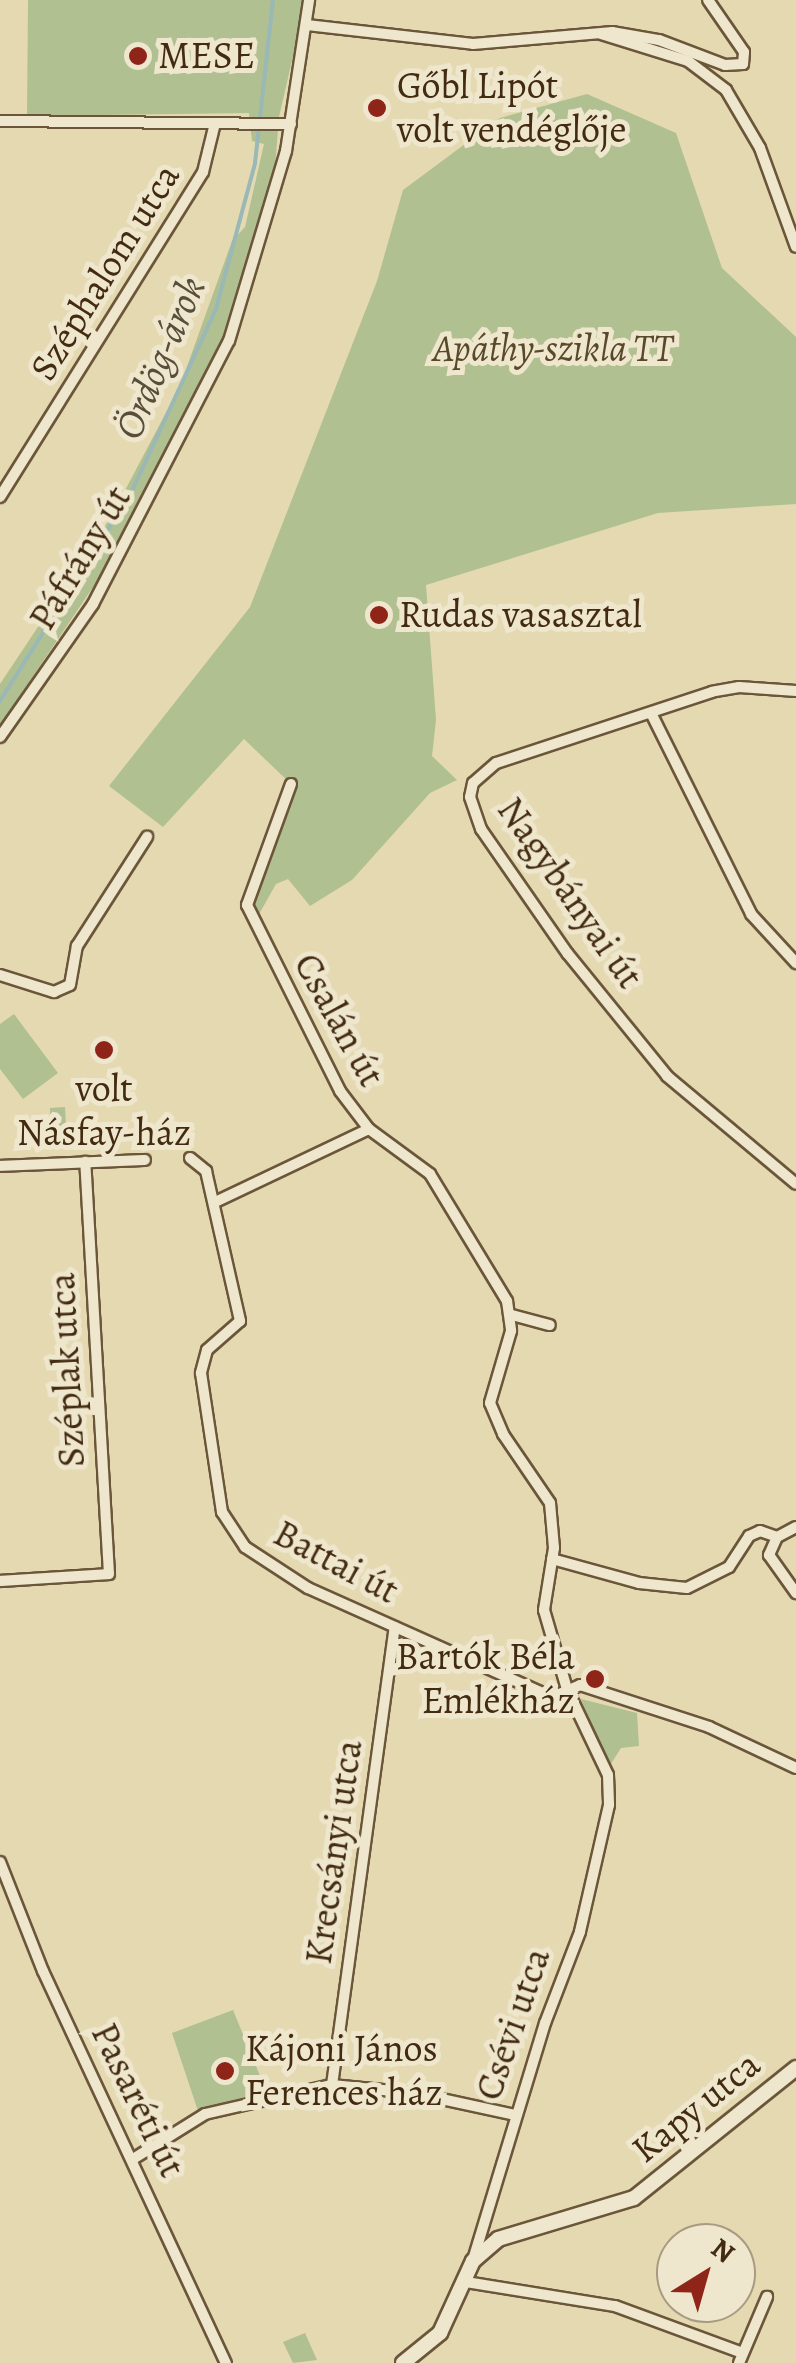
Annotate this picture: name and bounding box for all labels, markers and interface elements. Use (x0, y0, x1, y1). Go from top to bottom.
place label: MESE (158, 33, 255, 79)
marker: MESE (127, 45, 149, 67)
place label: Gőbl Lipót volt vendéglője (397, 63, 627, 152)
marker: Gőbl Lipót volt vendéglője (366, 97, 388, 119)
street label: Széphalom utca (20, 155, 190, 389)
water label: Ördög-árok (104, 270, 216, 446)
park label: Apáthy-szikla TT (433, 326, 673, 372)
street label: Páfrány út (19, 478, 141, 638)
place label: Rudas vasasztal (399, 592, 642, 638)
marker: Rudas vasasztal (368, 604, 390, 626)
street label: Nagybányai út (487, 789, 653, 997)
street label: Csalán út (284, 945, 394, 1095)
marker: volt Násfay-ház (93, 1039, 115, 1061)
place label: volt Násfay-ház (17, 1066, 191, 1156)
street label: Széplak utca (39, 1272, 95, 1468)
street label: Battai út (266, 1510, 406, 1614)
place label: Bartók Béla Emlékház (396, 1634, 575, 1724)
marker: Bartók Béla Emlékház (584, 1668, 606, 1690)
street label: Krecsányi utca (296, 1737, 372, 1967)
street label: Csévi utca (466, 1942, 560, 2106)
street label: Pasaréti út (81, 2015, 195, 2185)
place label: Kájoni János Ferences ház (245, 2026, 443, 2116)
street label: Kapy utca (623, 2042, 769, 2172)
marker: Kájoni János Ferences ház (214, 2060, 236, 2082)
north arrow (656, 2223, 756, 2323)
text: N (703, 2229, 742, 2272)

